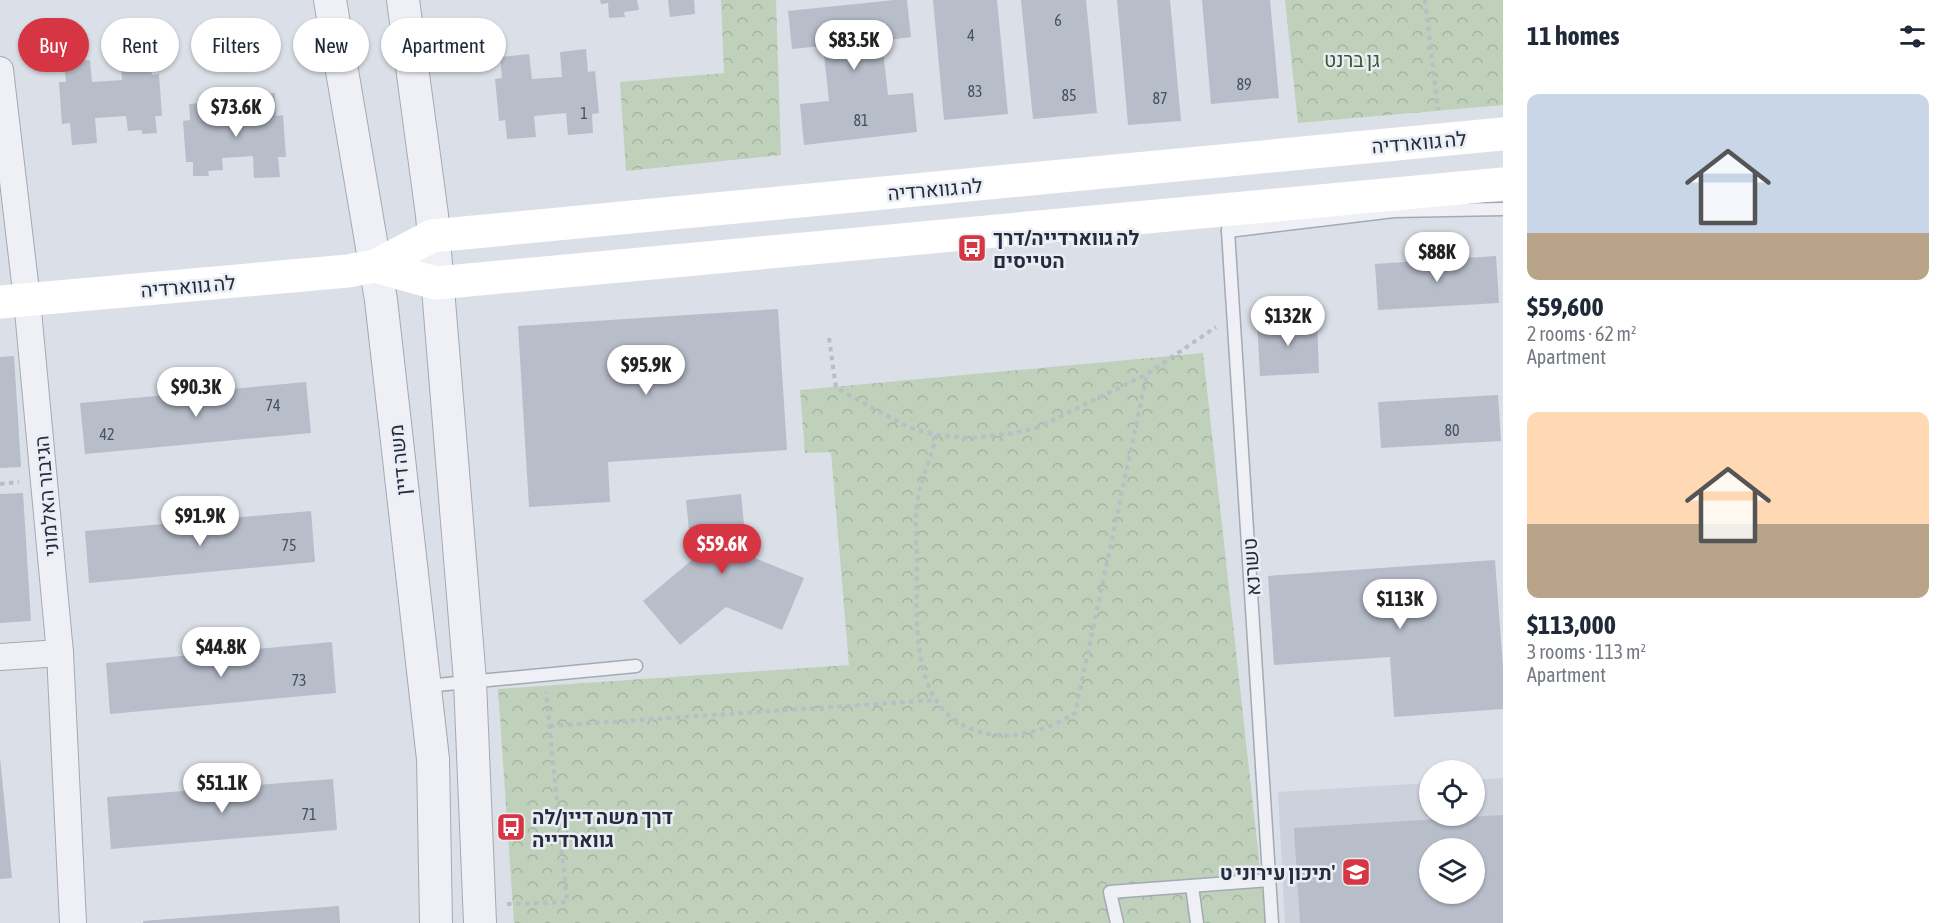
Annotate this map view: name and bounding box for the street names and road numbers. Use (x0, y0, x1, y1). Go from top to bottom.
street label: לה גווארדיה (1371, 126, 1467, 158)
street label: לה גווארדיה (887, 173, 983, 205)
street label: לה גווארדיה (140, 270, 236, 302)
street label: משה דיין (384, 423, 414, 497)
street label: הגיבור האלמוני (29, 435, 63, 557)
street label: טשרנא (1238, 537, 1264, 597)

